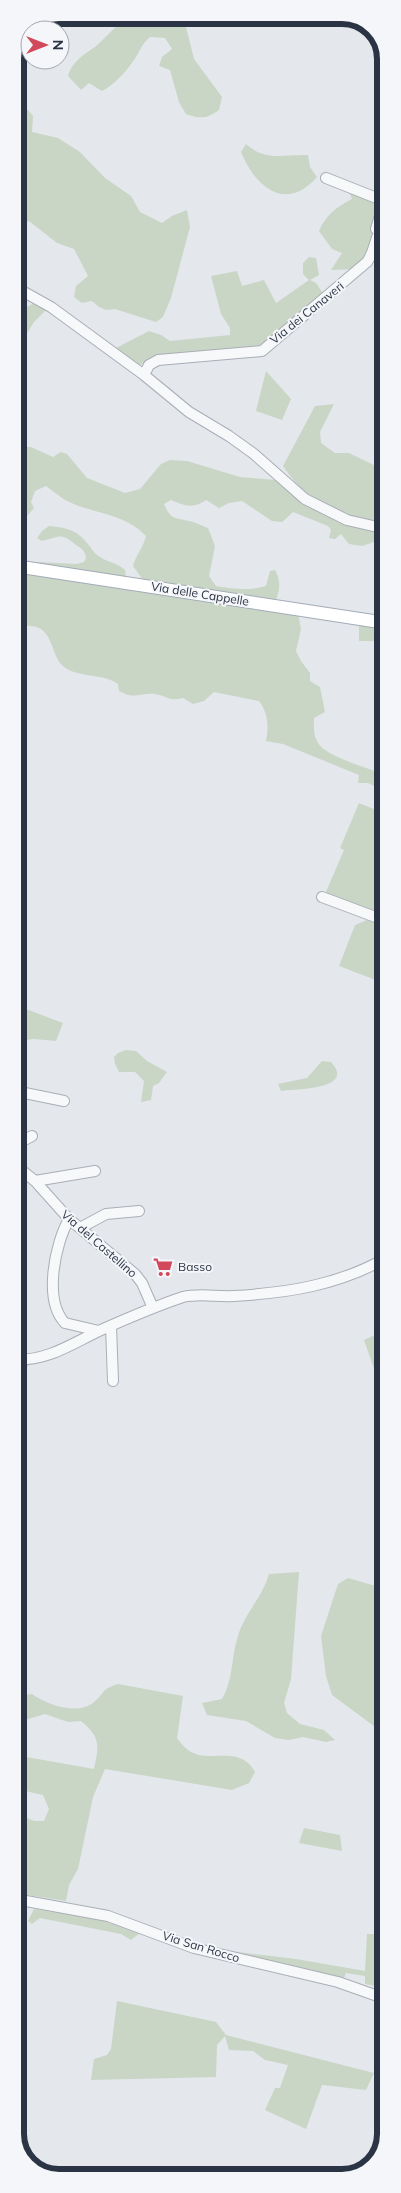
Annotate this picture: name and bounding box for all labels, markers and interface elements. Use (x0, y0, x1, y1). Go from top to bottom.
north arrow (20, 20, 70, 70)
text: N (49, 40, 67, 50)
street label: Via dei Canaveri (267, 278, 347, 347)
street label: Via delle Cappelle (150, 578, 250, 609)
street label: Via del Castellino (58, 1207, 140, 1281)
supermarket icon: Basso (152, 1256, 174, 1278)
place label: Basso (178, 1259, 212, 1274)
street label: Via San Rocco (161, 1928, 242, 1965)

